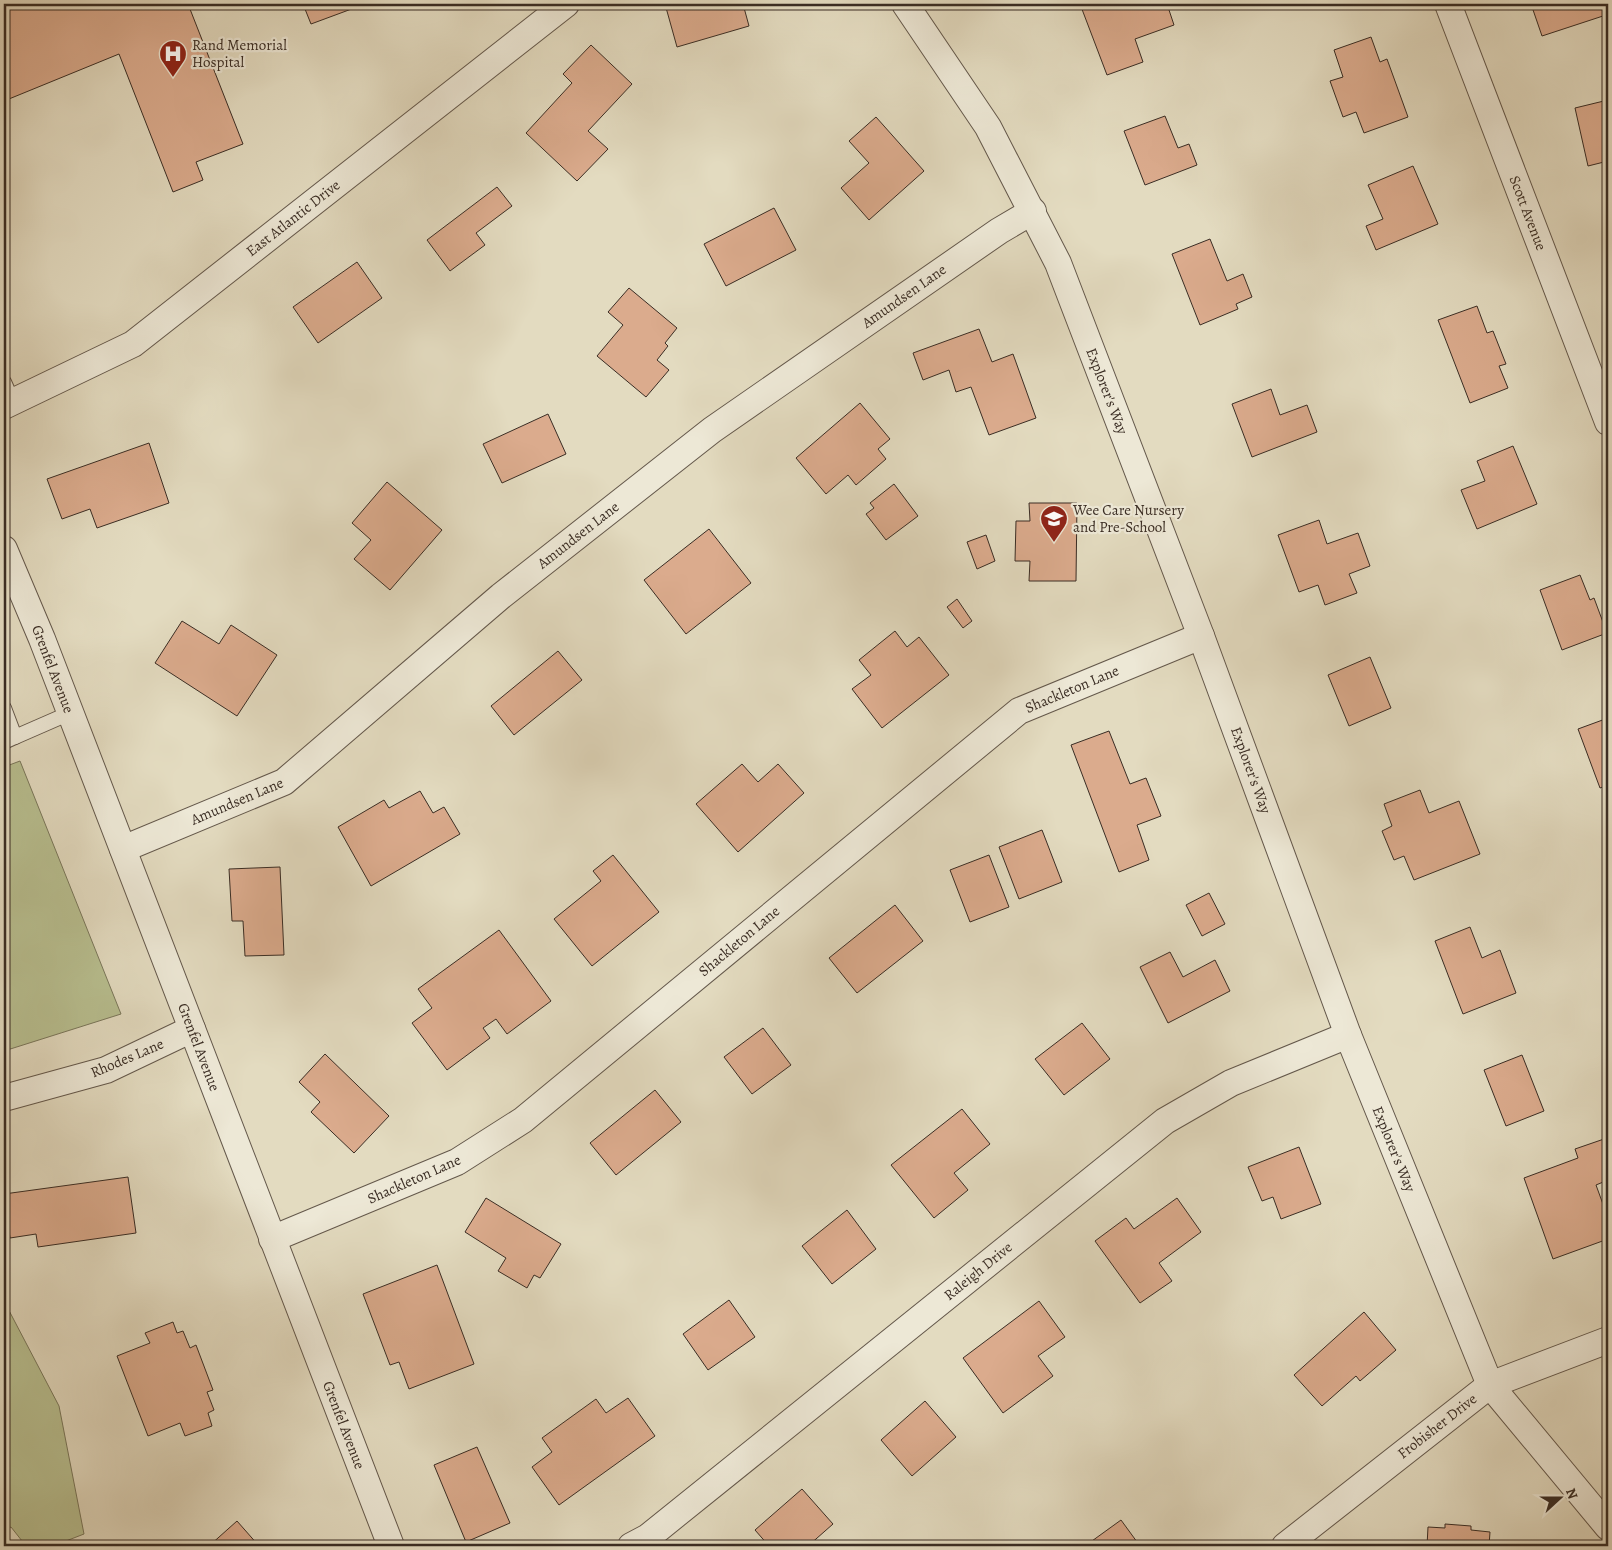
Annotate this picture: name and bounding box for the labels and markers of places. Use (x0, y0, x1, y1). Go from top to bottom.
place label: Rand Memorial Hospital (192, 35, 287, 72)
hospital icon: Rand Memorial Hospital (158, 39, 188, 78)
place label: Wee Care Nursery and Pre-School (1072, 500, 1184, 537)
school or university icon: Wee Care Nursery and Pre-School (1039, 504, 1069, 543)

